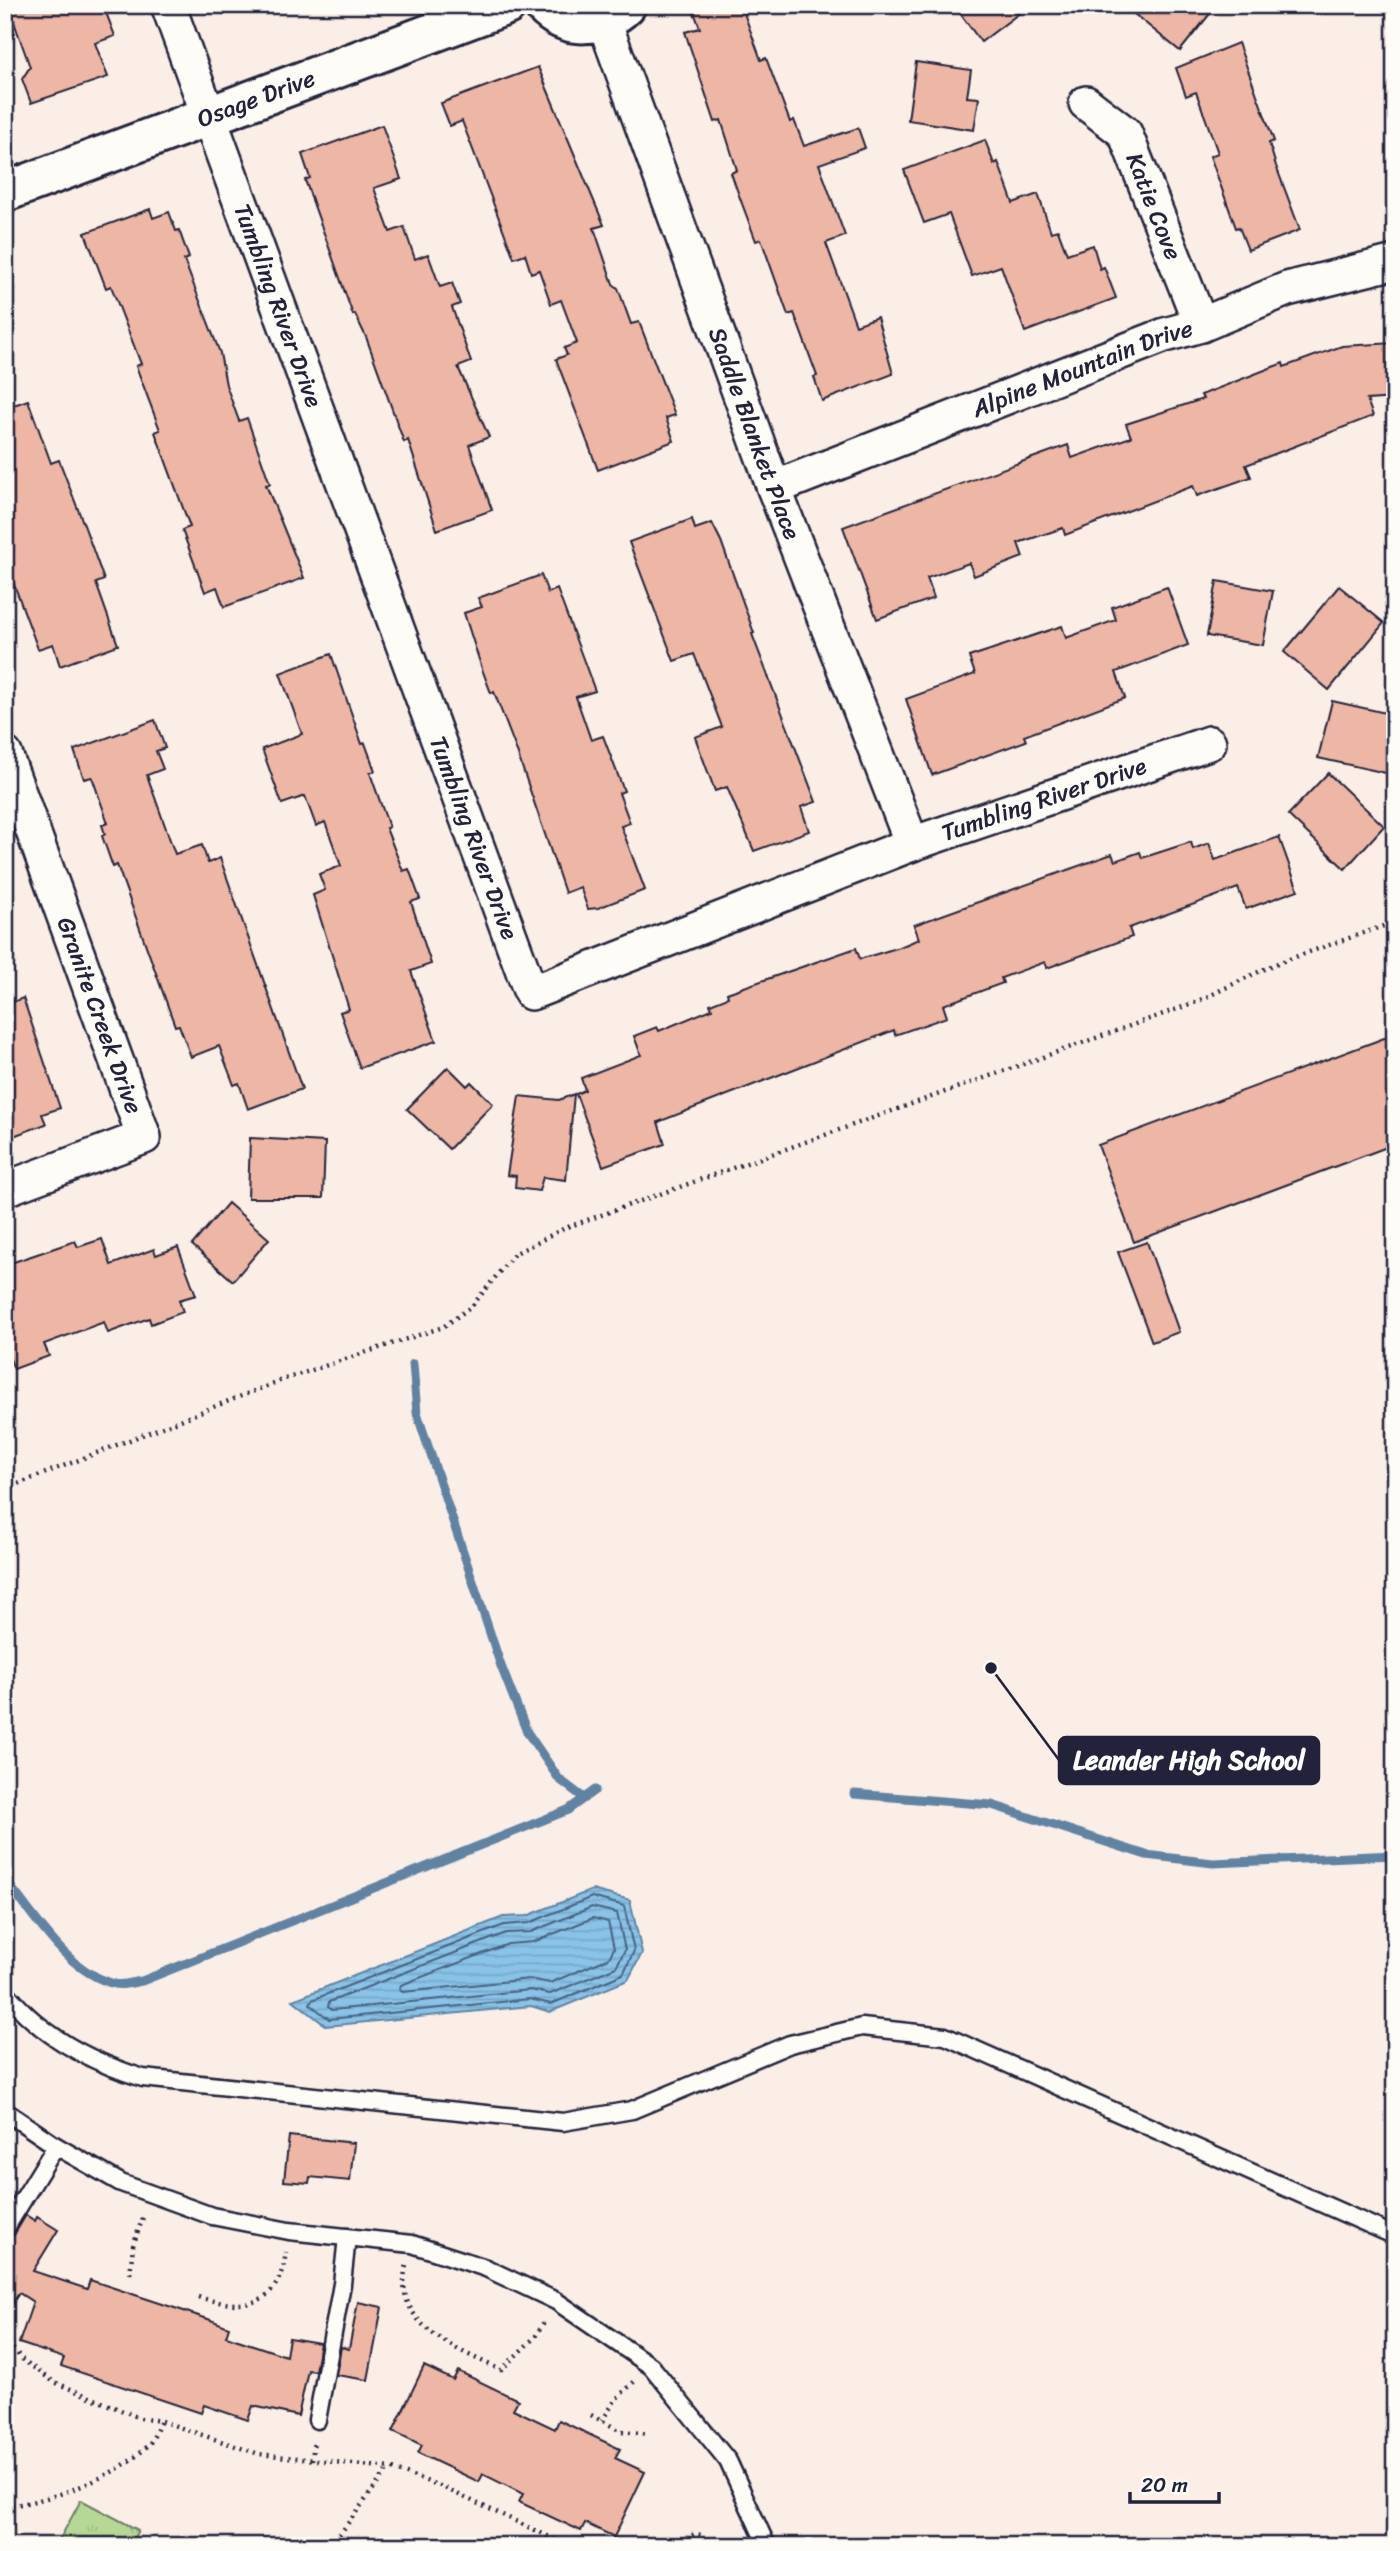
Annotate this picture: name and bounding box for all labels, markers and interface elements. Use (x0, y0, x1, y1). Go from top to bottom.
street label: Osage Drive (191, 57, 321, 140)
street label: Katie Cove (1114, 146, 1194, 266)
street label: Tumbling River Drive (222, 197, 335, 414)
street label: Alpine Mountain Drive (965, 307, 1198, 430)
street label: Saddle Blanket Place (696, 321, 813, 546)
street label: Tumbling River Drive (417, 730, 531, 946)
street label: Tumbling River Drive (936, 745, 1153, 854)
street label: Granite Creek Drive (45, 911, 155, 1120)
callout: Leander High School (1059, 1737, 1319, 1784)
text: Leander High School (1073, 1737, 1307, 1783)
scale bar (1130, 2460, 1220, 2504)
text: 20 m (1141, 2466, 1188, 2504)

